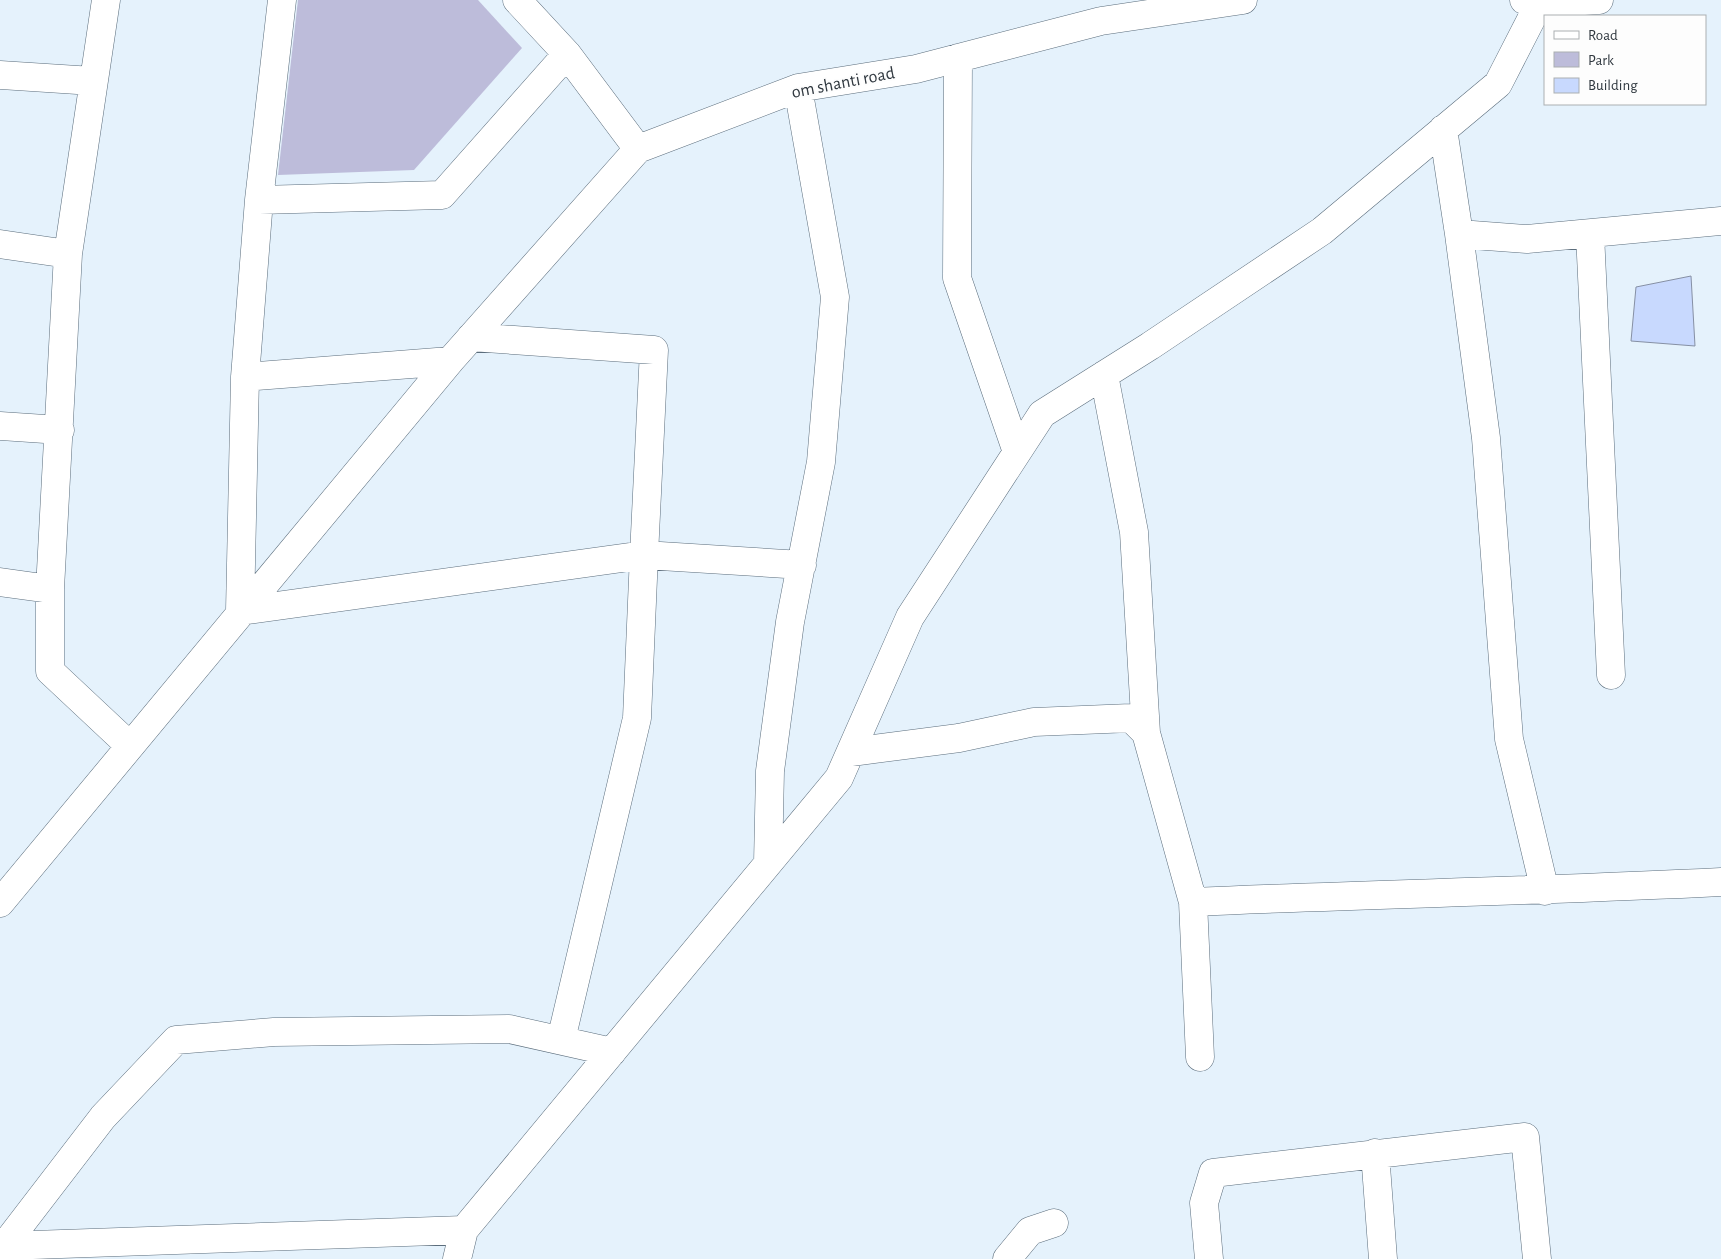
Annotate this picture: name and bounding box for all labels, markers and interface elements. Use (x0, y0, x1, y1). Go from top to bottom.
legend (1544, 15, 1706, 105)
text: Road (1588, 28, 1618, 43)
text: Park (1588, 53, 1614, 68)
street label: om shanti road (790, 64, 896, 102)
text: Building (1588, 78, 1638, 93)

